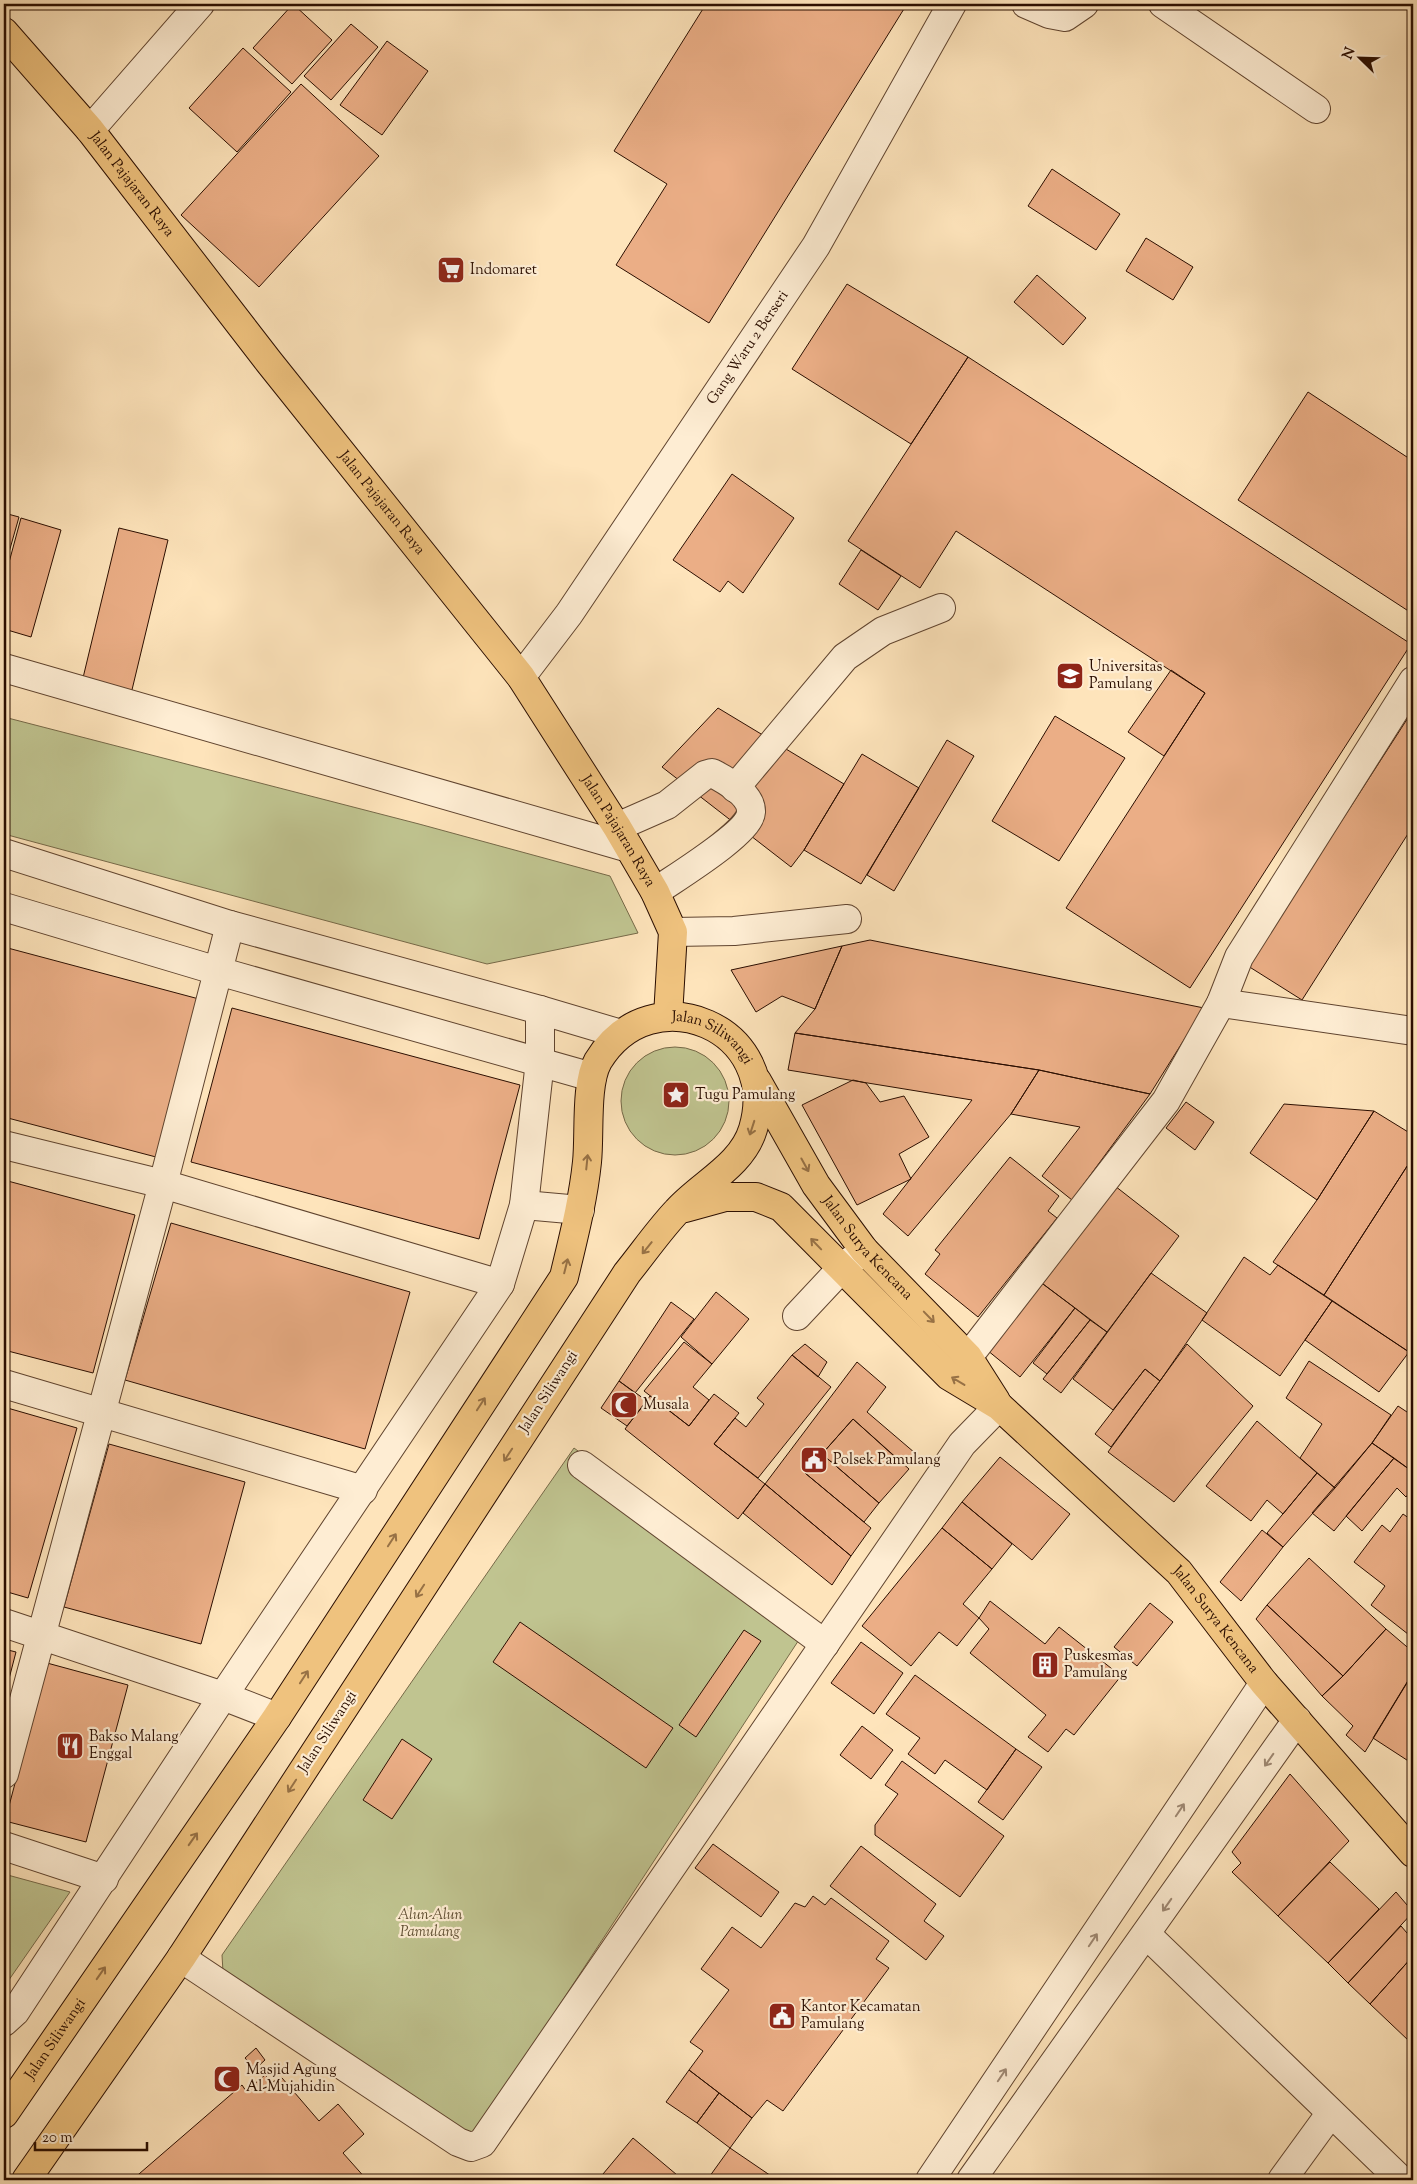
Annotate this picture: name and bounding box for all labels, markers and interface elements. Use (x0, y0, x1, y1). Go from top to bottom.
north arrow (1334, 32, 1384, 82)
text: N (1338, 45, 1361, 63)
street label: Jalan Pajajaran Raya (84, 126, 179, 241)
supermarket icon: Indomaret (436, 255, 466, 285)
place label: Indomaret (470, 260, 537, 281)
street label: Gang Waru 2 Berseri (702, 286, 794, 409)
street label: Jalan Pajajaran Raya (333, 446, 430, 560)
place label: Universitas Pamulang (1089, 657, 1162, 695)
school or university icon: Universitas Pamulang (1055, 661, 1085, 691)
street label: Jalan Pajajaran Raya (575, 770, 660, 891)
street label: Jalan Siliwangi (671, 1006, 758, 1068)
place icon: Tugu Pamulang (661, 1080, 691, 1110)
place label: Tugu Pamulang (695, 1085, 795, 1106)
one-way arrow (747, 1120, 757, 1136)
one-way arrow (582, 1154, 592, 1170)
one-way arrow (800, 1157, 810, 1171)
street label: Jalan Surya Kencana (817, 1191, 918, 1305)
one-way arrow (810, 1237, 822, 1250)
one-way arrow (642, 1241, 653, 1254)
one-way arrow (562, 1259, 571, 1275)
one-way arrow (923, 1311, 935, 1323)
street label: Jalan Siliwangi (514, 1347, 584, 1438)
one-way arrow (951, 1376, 965, 1386)
mosque icon: Musala (609, 1390, 639, 1420)
place label: Musala (643, 1395, 689, 1416)
one-way arrow (476, 1397, 486, 1411)
public building icon: Polsek Pamulang (799, 1445, 829, 1475)
one-way arrow (503, 1448, 513, 1462)
place label: Polsek Pamulang (833, 1450, 941, 1471)
one-way arrow (388, 1534, 398, 1548)
street label: Jalan Surya Kencana (1167, 1560, 1264, 1678)
one-way arrow (414, 1584, 424, 1598)
place label: Puskesmas Pamulang (1064, 1646, 1133, 1684)
building icon: Puskesmas Pamulang (1030, 1650, 1060, 1680)
one-way arrow (299, 1670, 309, 1684)
street label: Jalan Siliwangi (293, 1687, 363, 1778)
place label: Bakso Malang Enggal (89, 1727, 179, 1765)
restaurant icon: Bakso Malang Enggal (55, 1731, 85, 1761)
one-way arrow (1264, 1753, 1274, 1767)
one-way arrow (287, 1779, 298, 1793)
one-way arrow (1175, 1803, 1185, 1817)
one-way arrow (188, 1832, 198, 1846)
one-way arrow (1162, 1898, 1172, 1912)
park label: Alun-Alun Pamulang (398, 1905, 463, 1943)
one-way arrow (1088, 1934, 1098, 1948)
one-way arrow (96, 1966, 106, 1980)
street label: Jalan Siliwangi (20, 1994, 91, 2085)
place label: Kantor Kecamatan Pamulang (801, 1997, 921, 2035)
public building icon: Kantor Kecamatan Pamulang (767, 2001, 797, 2031)
place label: Masjid Agung Al-Mujahidin (246, 2060, 337, 2098)
mosque icon: Masjid Agung Al-Mujahidin (212, 2064, 242, 2094)
one-way arrow (997, 2068, 1007, 2082)
scale bar (35, 2119, 148, 2151)
text: 20 m (42, 2128, 73, 2149)

